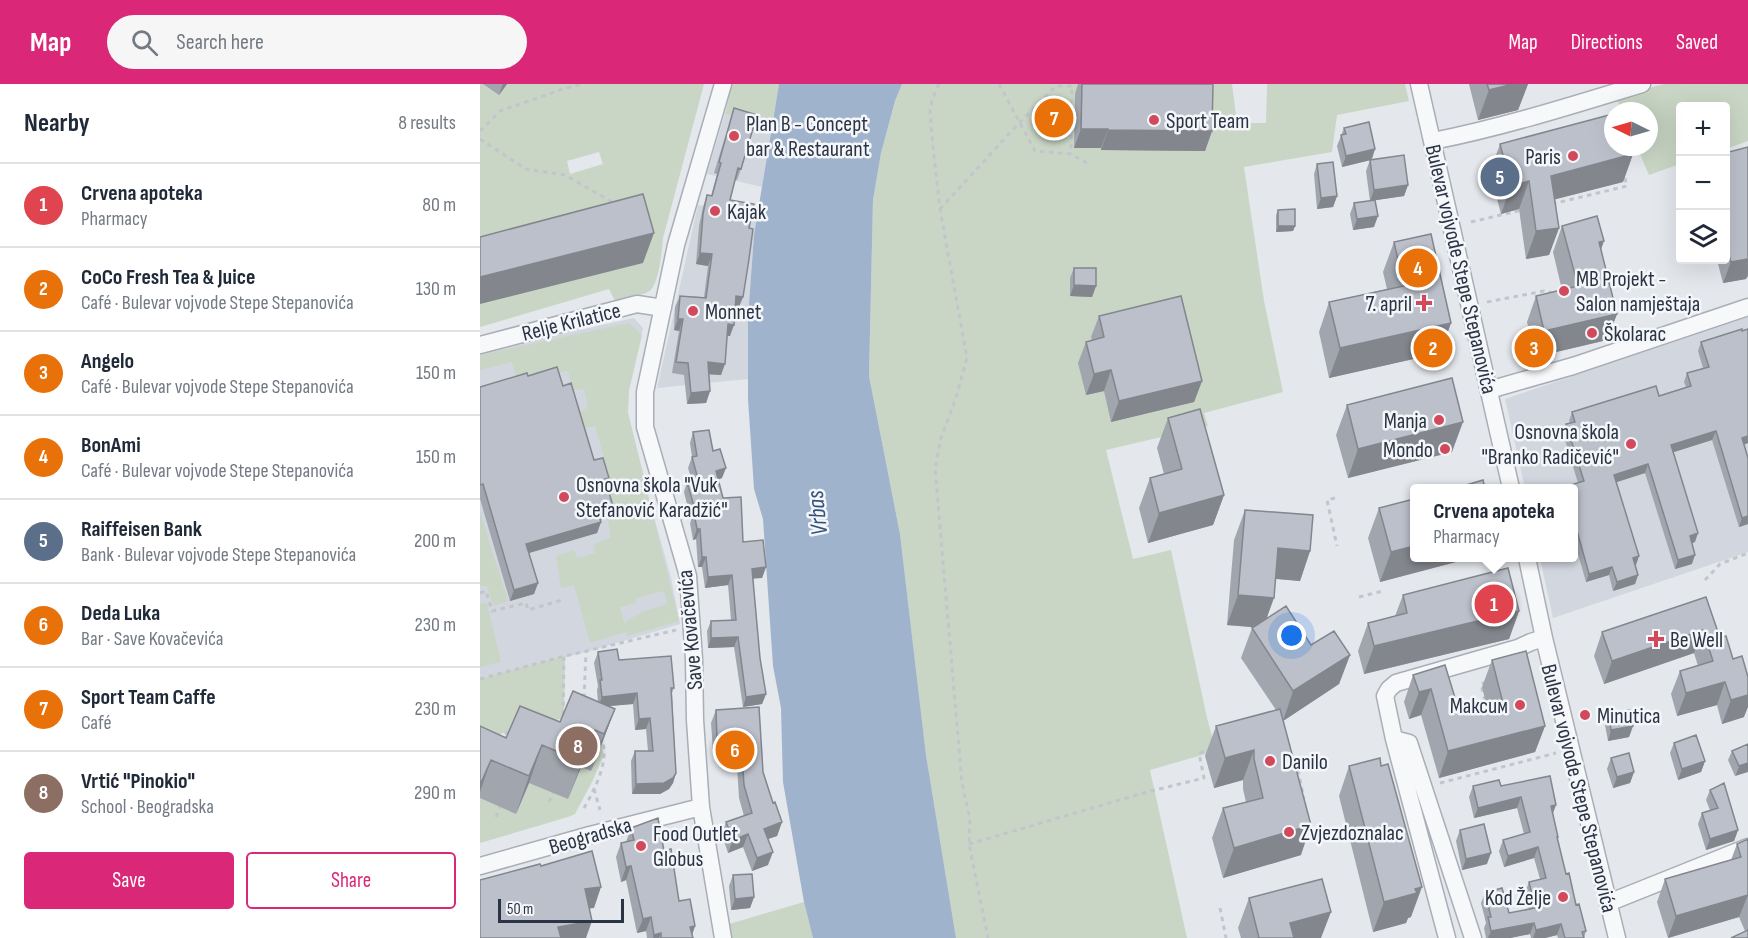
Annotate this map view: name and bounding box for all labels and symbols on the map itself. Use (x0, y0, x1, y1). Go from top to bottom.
pin: 7 (1034, 96, 1074, 141)
north arrow (1604, 102, 1658, 156)
place label: Sport Team (1166, 108, 1249, 135)
place label: Plan B - Concept bar & Restaurant (746, 111, 870, 163)
marker: Sport Team (1147, 113, 1161, 127)
marker: Plan B - Concept bar & Restaurant (727, 129, 741, 143)
street label: Bulevar vojvode Stepe Stepanovića (1419, 142, 1502, 397)
place label: Paris (1525, 144, 1561, 171)
marker: Paris (1566, 149, 1580, 163)
pin: 5 (1480, 154, 1520, 200)
place label: Kajak (727, 199, 767, 226)
marker: Kajak (708, 204, 722, 218)
pin: 4 (1398, 246, 1438, 291)
place label: MB Projekt - Salon namještaja (1576, 266, 1700, 318)
marker: MB Projekt - Salon namještaja (1557, 284, 1571, 298)
place label: 7. april (1365, 291, 1412, 318)
marker: 7. april (1417, 296, 1431, 310)
street label: Relje Krilatice (519, 297, 624, 348)
place label: Monnet (705, 299, 762, 326)
marker: Monnet (686, 304, 700, 318)
place label: Školarac (1604, 321, 1666, 348)
pin: 2 (1414, 326, 1452, 370)
pin: 3 (1514, 326, 1554, 370)
marker: Školarac (1585, 326, 1599, 340)
place label: Manja (1384, 408, 1427, 435)
marker: Manja (1432, 413, 1446, 427)
place label: Osnovna škola "Branko Radičević" (1481, 419, 1619, 471)
place label: Mondo (1383, 437, 1433, 464)
marker: Osnovna škola "Branko Radičević" (1624, 437, 1638, 451)
marker: Mondo (1438, 442, 1452, 456)
place label: Osnovna škola "Vuk Stefanović Karadžić" (576, 472, 728, 524)
water label: Vrbas (801, 489, 834, 537)
marker: Osnovna škola "Vuk Stefanović Karadžić" (557, 490, 571, 504)
street label: Save Kovačevića (672, 569, 709, 691)
pin: 1 (1474, 582, 1514, 626)
your location (1277, 621, 1306, 650)
place label: Be Well (1670, 627, 1723, 654)
marker: Be Well (1647, 630, 1665, 648)
street label: Bulevar vojvode Stepe Stepanovića (1535, 661, 1623, 915)
place label: Максим (1450, 693, 1508, 720)
marker: Максим (1513, 698, 1527, 712)
place label: Minutica (1597, 703, 1661, 730)
marker: Minutica (1578, 708, 1592, 722)
pin: 8 (558, 724, 598, 768)
pin: 6 (716, 728, 754, 772)
place label: Danilo (1282, 749, 1328, 776)
marker: Danilo (1263, 754, 1277, 768)
street label: Beogradska (546, 812, 635, 861)
place label: Zvjezdoznalac (1301, 820, 1404, 847)
place label: Food Outlet Globus (653, 821, 739, 873)
marker: Zvjezdoznalac (1282, 825, 1296, 839)
marker: Food Outlet Globus (634, 839, 648, 853)
place label: Kod Želje (1485, 885, 1551, 912)
marker: Kod Želje (1556, 890, 1570, 904)
scale bar (498, 896, 624, 924)

